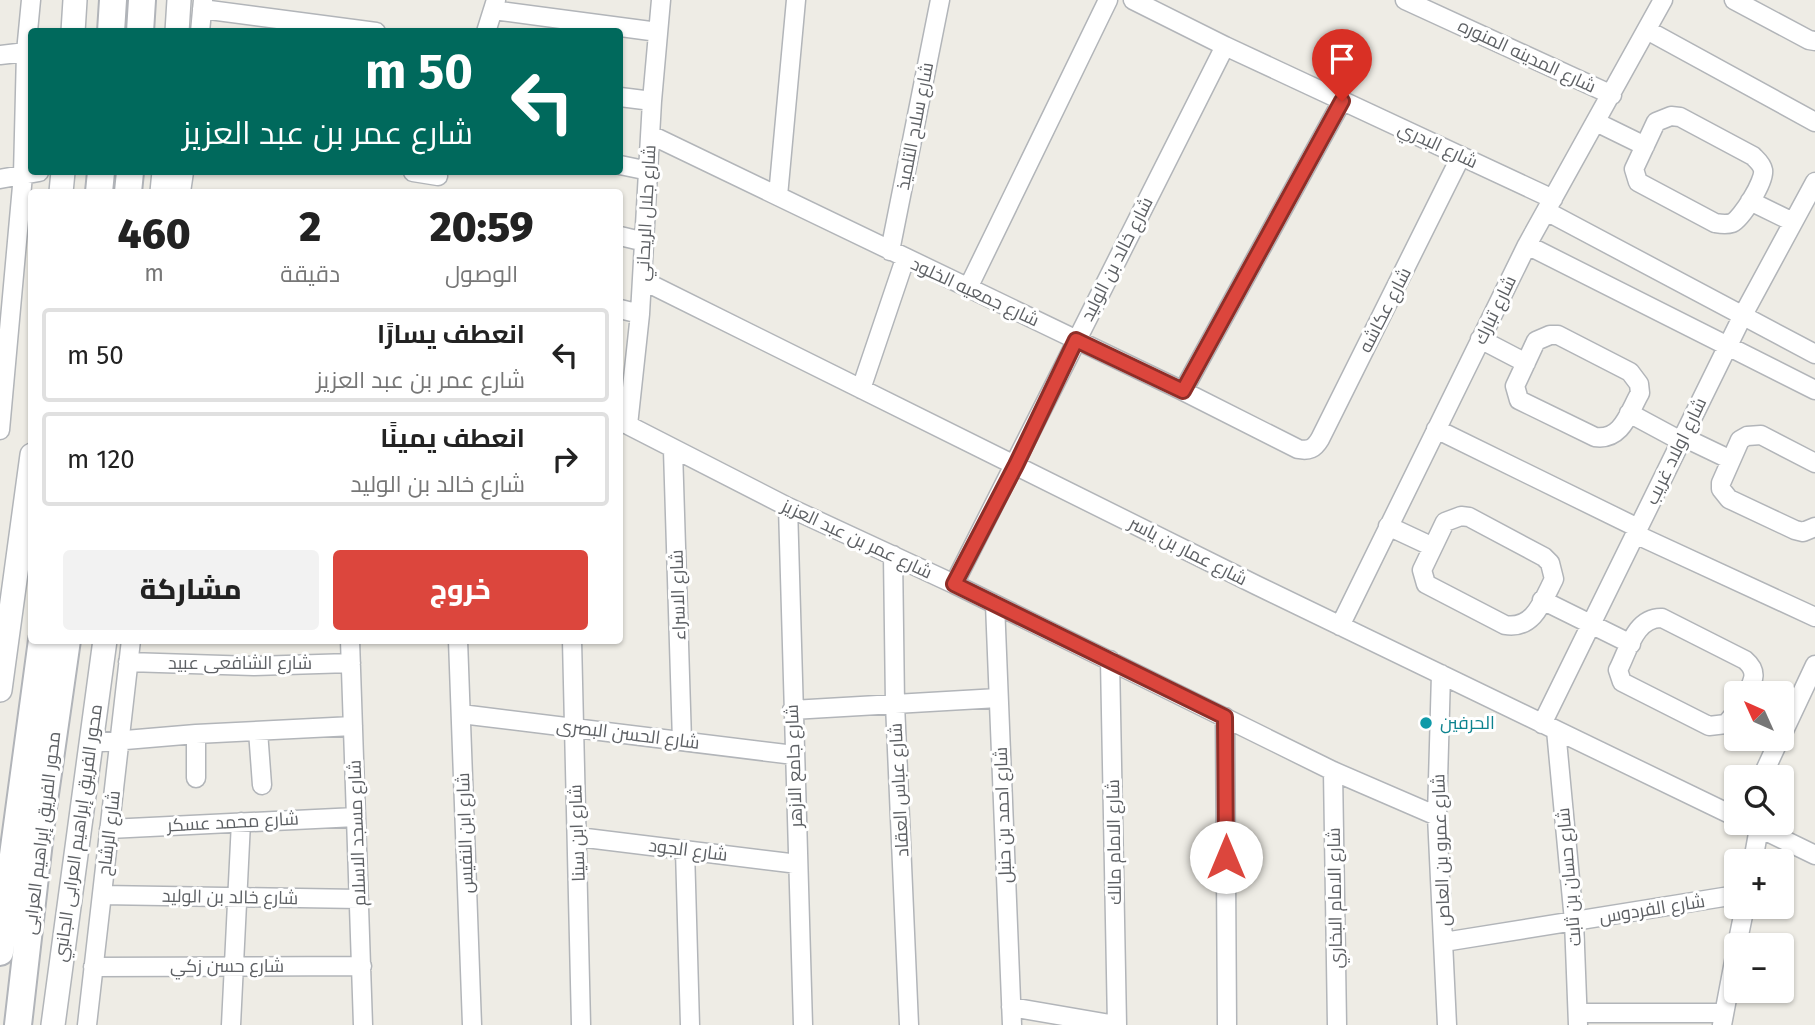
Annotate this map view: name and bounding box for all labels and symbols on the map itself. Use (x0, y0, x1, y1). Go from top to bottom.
street label: شارع المدينه المنوره (1454, 14, 1599, 98)
pin (1312, 29, 1372, 101)
street label: شارع سلاح التلميذ (892, 60, 939, 192)
street label: شارع البدري (1393, 117, 1481, 176)
street label: شارع جلال الريحاني (631, 144, 664, 282)
street label: شارع خالد بن الوليد (1076, 193, 1159, 325)
street label: شارع جمعيه الخلود (907, 253, 1043, 332)
street label: شارع عكاشه (1354, 264, 1417, 357)
street label: شارع تبارك (1469, 272, 1522, 348)
street label: شارع اولاد غريب (1641, 394, 1712, 509)
street label: شارع عمر بن عبد العزيز (777, 494, 936, 584)
street label: شارع عمار بن ياسر (1124, 511, 1251, 591)
street label: شارع الاسراء (665, 549, 692, 641)
street label: شارع الشافعى عبيد (168, 652, 312, 675)
north arrow (1724, 681, 1794, 751)
street label: محور الفريق إبراهيم العرابى الجانبي (49, 703, 110, 964)
street label: شارع جامع الازهر (781, 704, 808, 829)
place label: الحرفين (1440, 712, 1495, 734)
street label: شارع الحسن البصرى (555, 714, 701, 755)
marker: الحرفين (1418, 715, 1434, 731)
street label: شارع عباس العقاد (885, 722, 914, 858)
street label: محور الفريق إبراهيم العرابى (19, 730, 66, 936)
street label: شارع احمد بن حنبل (990, 746, 1017, 884)
street label: شارع مسجد الاسلام (343, 759, 372, 907)
street label: شارع ابن النفيس (452, 772, 479, 894)
street label: شارع عمرو بن العاص (1427, 773, 1456, 927)
street label: شارع الامام مالك (1102, 779, 1127, 905)
street label: شارع ابن سينا (564, 784, 591, 882)
street label: شارع الرشاح (93, 789, 126, 877)
street label: شارع حسان بن ثابت (1552, 807, 1587, 947)
street label: شارع محمد عسكر (166, 808, 300, 837)
position arrow (1189, 820, 1263, 894)
street label: شارع الامام البخاري (1323, 827, 1350, 969)
street label: شارع الجود (647, 834, 729, 867)
street label: شارع خالد بن الوليد (162, 885, 298, 910)
street label: شارع الفردوس (1598, 890, 1707, 929)
street label: شارع حسن زكي (170, 955, 284, 980)

